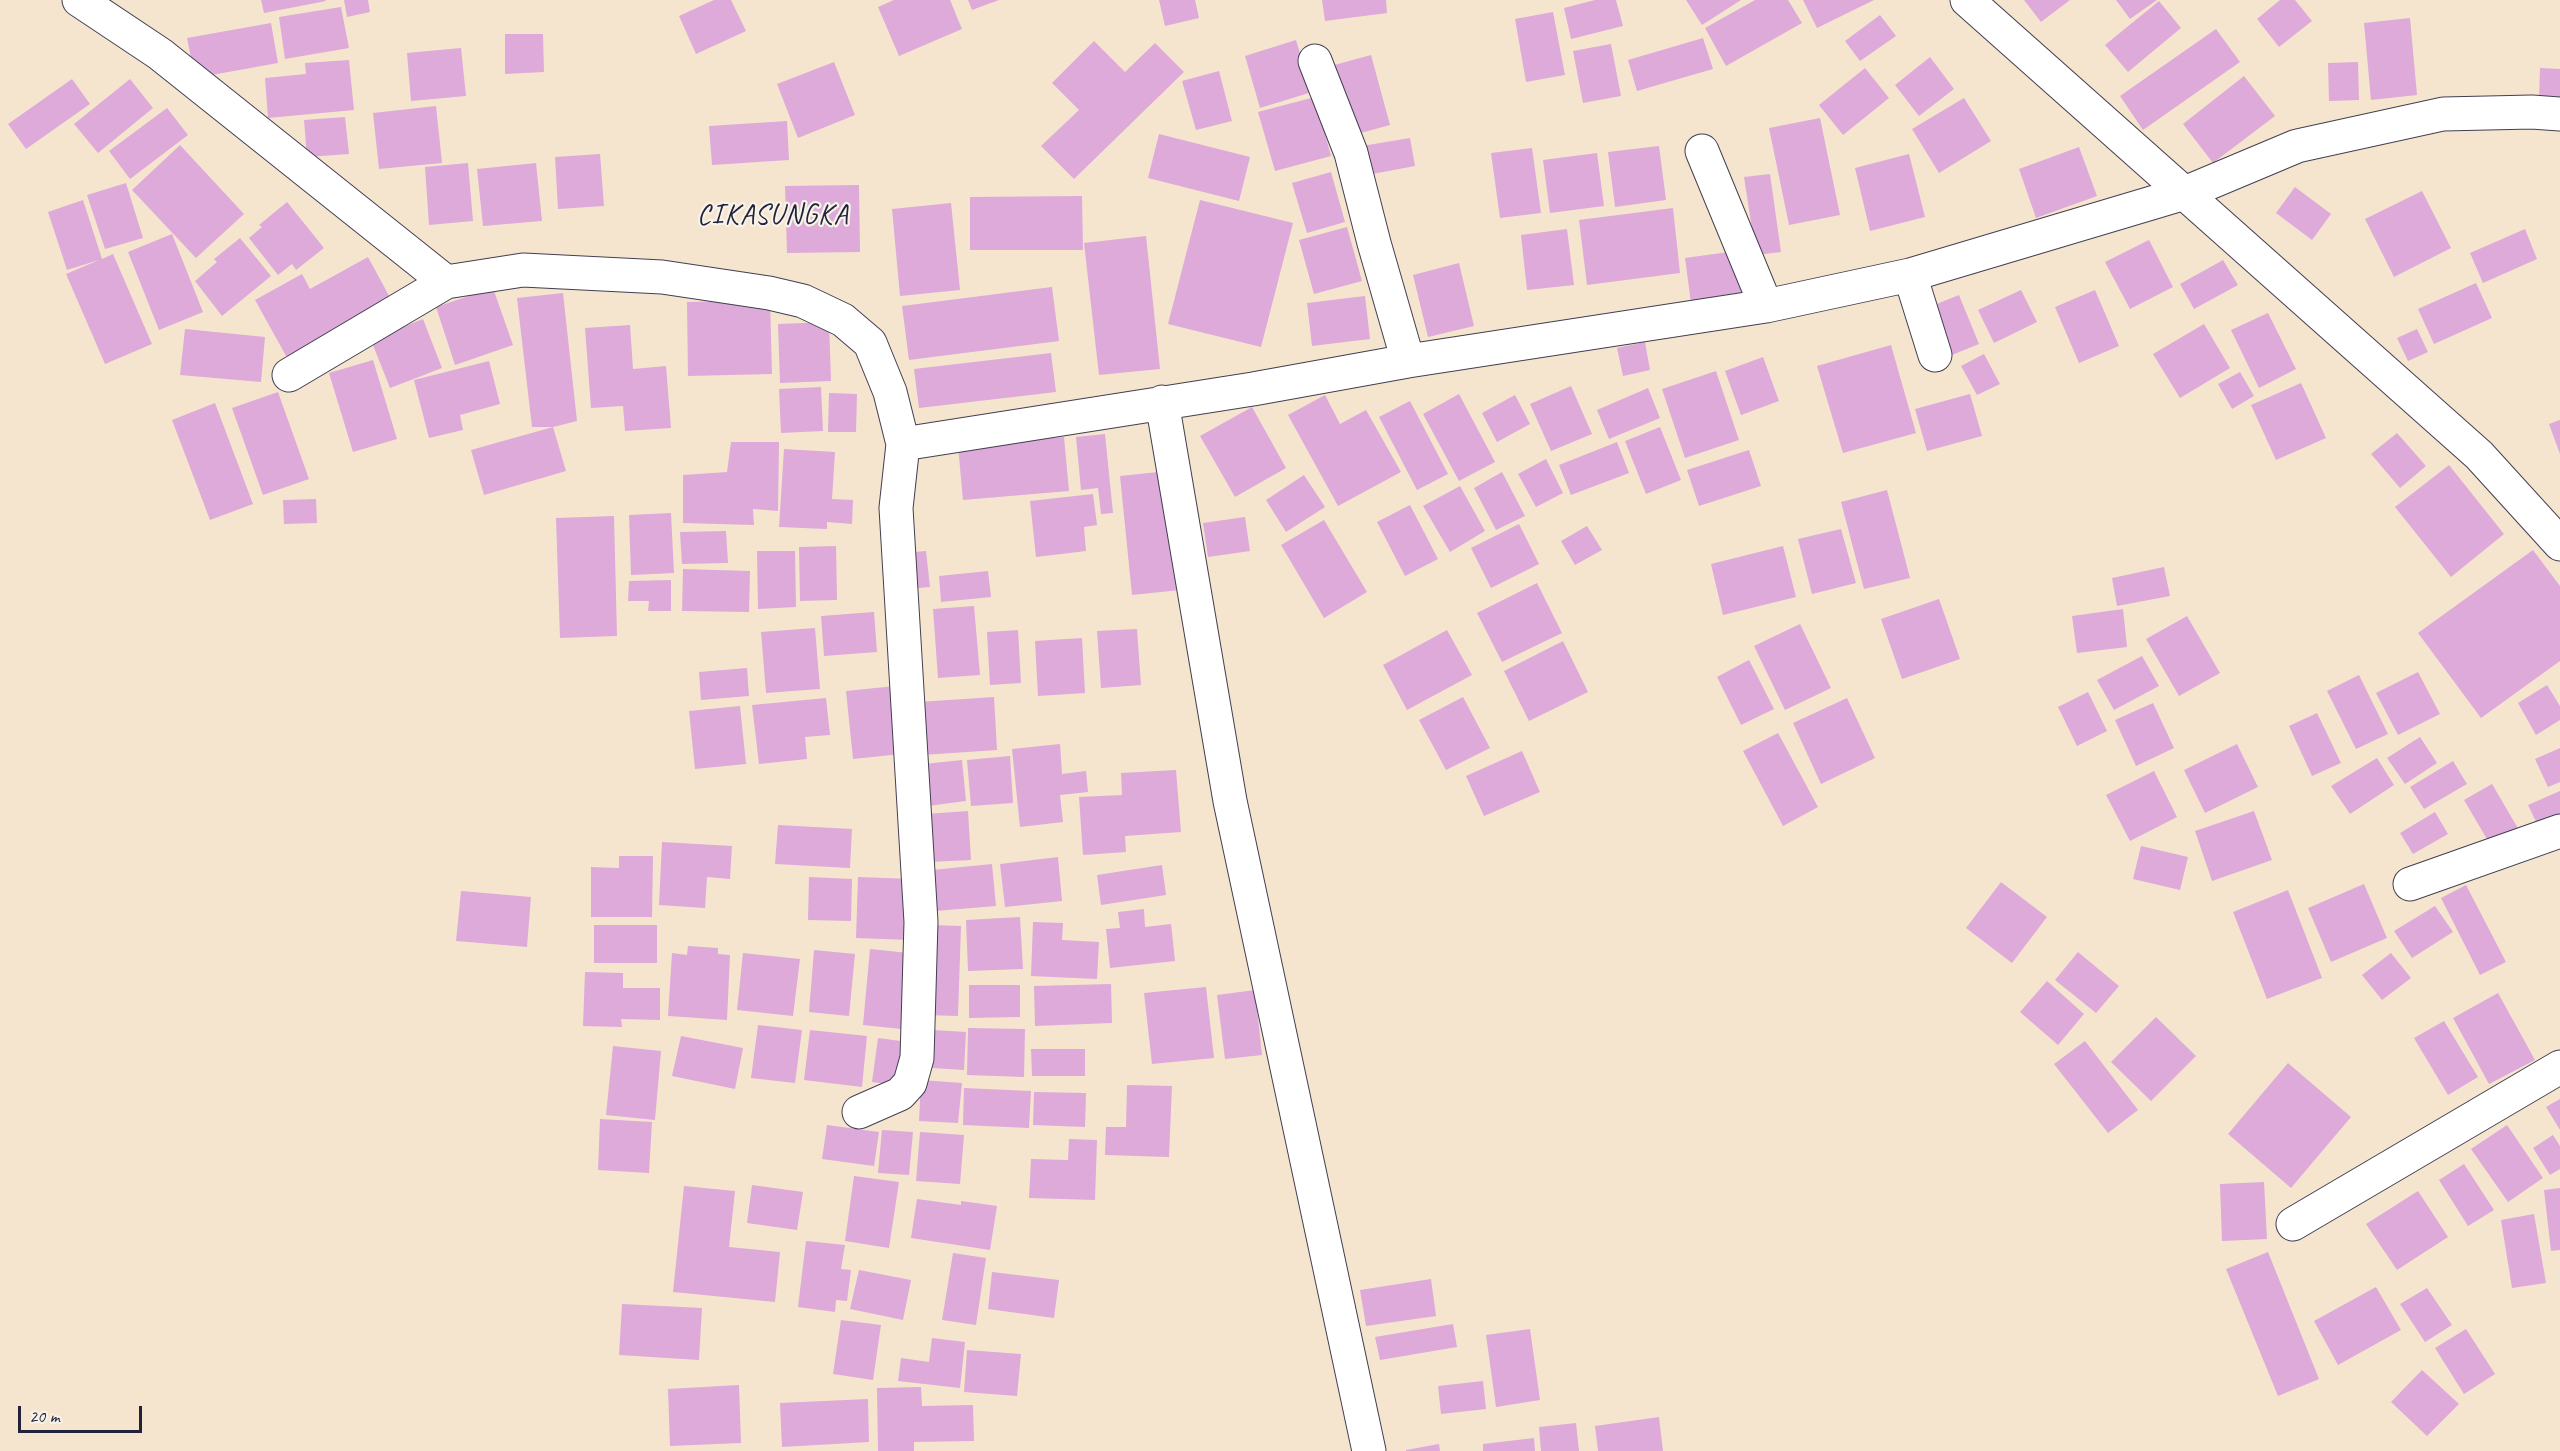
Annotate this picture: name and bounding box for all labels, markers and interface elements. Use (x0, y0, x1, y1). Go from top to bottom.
district label: CIKASUNGKA (697, 199, 849, 233)
scale bar (21, 1394, 146, 1432)
text: 20 m (29, 1405, 60, 1427)

